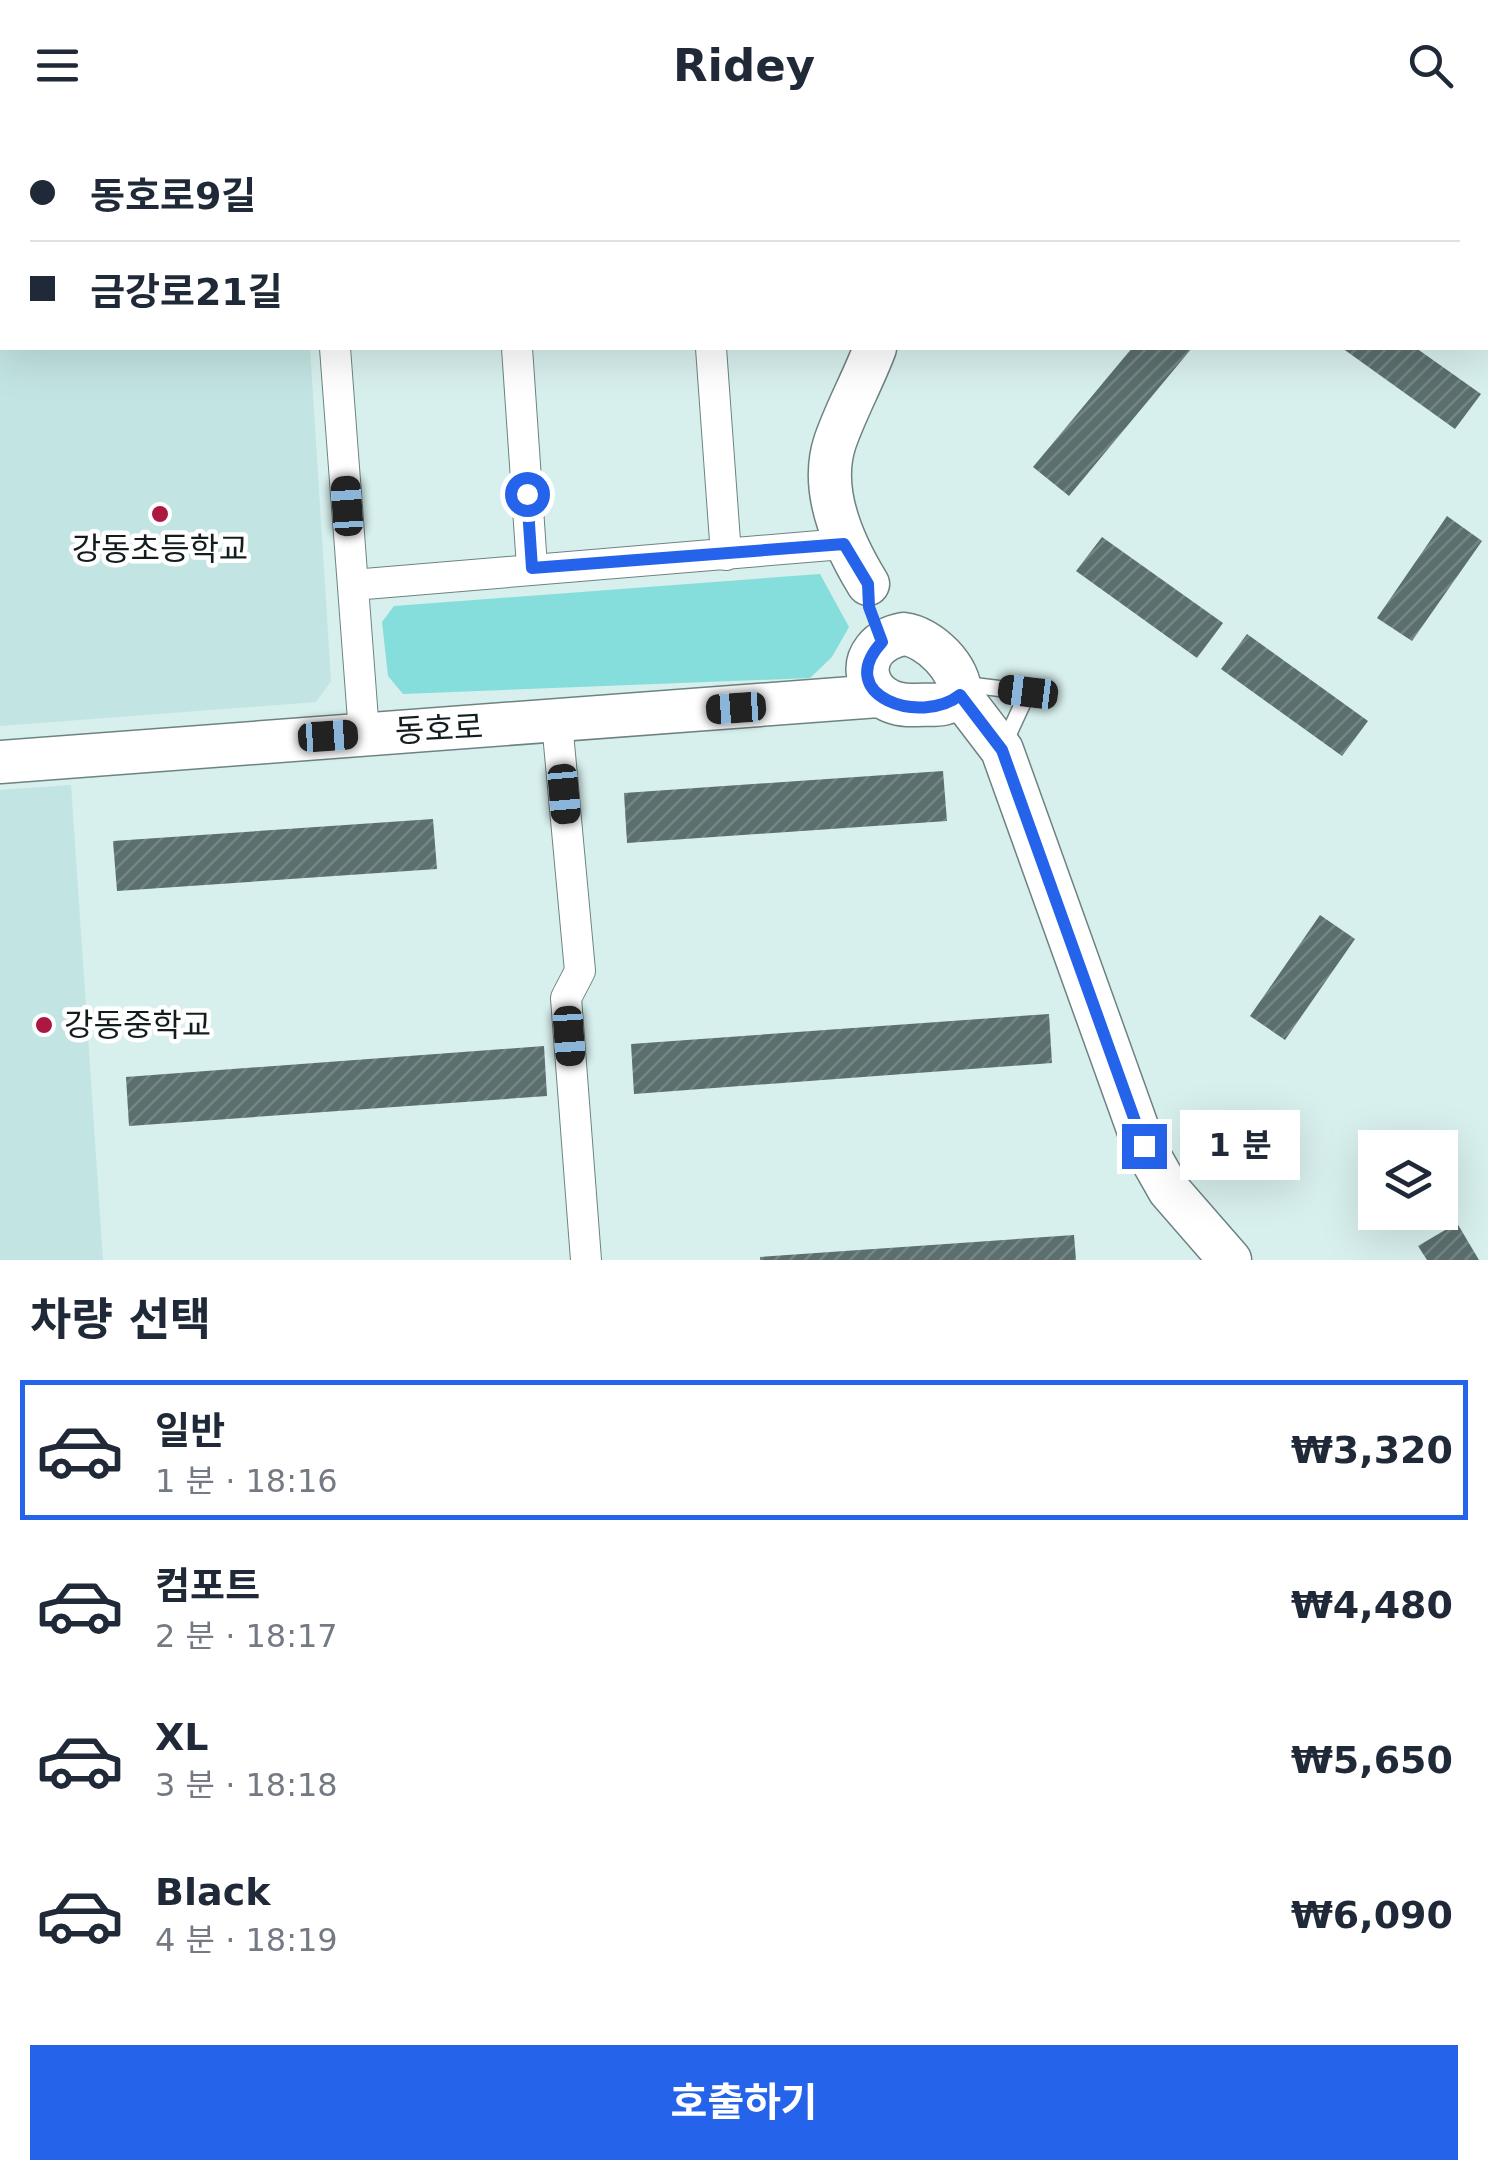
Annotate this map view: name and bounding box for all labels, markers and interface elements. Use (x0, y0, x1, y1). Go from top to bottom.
icon: menu (30, 38, 85, 93)
icon: search (1403, 38, 1458, 93)
text: Ridey (673, 39, 815, 92)
text: 동호로9길 (90, 174, 256, 218)
text: 금강로21길 (90, 270, 283, 314)
route start (505, 472, 550, 517)
car (330, 475, 364, 537)
marker: 강동초등학교 (149, 503, 171, 525)
place label: 강동초등학교 (72, 530, 248, 568)
car (996, 673, 1060, 711)
car (705, 691, 767, 725)
street label: 동호로 (394, 708, 484, 750)
car (297, 719, 359, 753)
car (546, 763, 582, 825)
car (552, 1005, 586, 1067)
place label: 강동중학교 (64, 1006, 211, 1044)
marker: 강동중학교 (33, 1014, 55, 1036)
callout: 1 분 (1179, 1111, 1299, 1181)
route end (1122, 1124, 1167, 1169)
text: 1 분 (1209, 1126, 1271, 1164)
map controls (1358, 1130, 1458, 1230)
button: layers (1358, 1130, 1458, 1230)
text: 차량 선택 (30, 1293, 211, 1346)
icon: car (35, 1405, 125, 1495)
text: 일반 (155, 1409, 225, 1453)
text: ₩3,320 (1291, 1428, 1453, 1472)
text: 1 분 · 18:16 (155, 1462, 338, 1500)
icon: car (35, 1560, 125, 1650)
text: 컴포트 (155, 1564, 260, 1608)
text: ₩4,480 (1291, 1583, 1453, 1627)
text: 2 분 · 18:17 (155, 1617, 338, 1655)
icon: car (35, 1715, 125, 1805)
text: XL (155, 1715, 209, 1759)
text: ₩5,650 (1291, 1738, 1453, 1782)
text: 3 분 · 18:18 (155, 1766, 338, 1804)
icon: car (35, 1870, 125, 1960)
text: Black (155, 1870, 270, 1914)
text: ₩6,090 (1291, 1893, 1453, 1937)
text: 4 분 · 18:19 (155, 1921, 338, 1959)
button: 호출하기 (30, 2045, 1458, 2160)

